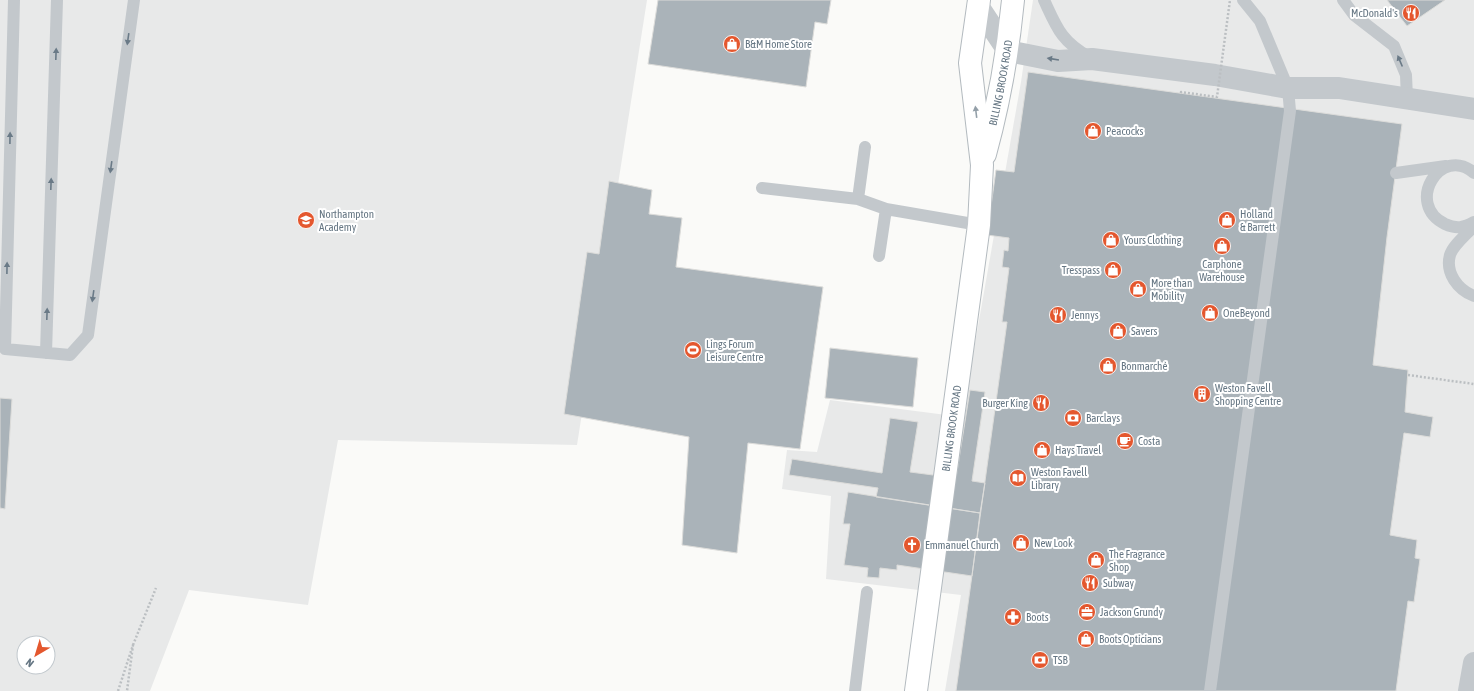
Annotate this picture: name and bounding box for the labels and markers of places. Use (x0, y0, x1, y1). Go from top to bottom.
restaurant icon: McDonald's (1401, 3, 1421, 23)
place label: McDonald's (1351, 7, 1398, 19)
shop icon: B&M Home Store (722, 34, 742, 54)
place label: B&M Home Store (745, 38, 812, 50)
shop icon: Peacocks (1083, 121, 1103, 141)
place label: Peacocks (1106, 125, 1144, 137)
place label: Northampton Academy (319, 208, 374, 233)
place label: Holland & Barrett (1240, 208, 1275, 233)
school or university icon: Northampton Academy (296, 210, 316, 230)
shop icon: Holland & Barrett (1217, 210, 1237, 230)
shop icon: Yours Clothing (1101, 230, 1121, 250)
place label: Yours Clothing (1124, 234, 1182, 246)
shop icon: Carphone Warehouse (1212, 236, 1232, 256)
place label: Carphone Warehouse (1199, 258, 1245, 283)
shop icon: Tresspass (1103, 260, 1123, 280)
place label: Tresspass (1062, 264, 1100, 276)
place label: More than Mobility (1151, 277, 1192, 302)
shop icon: More than Mobility (1128, 279, 1148, 299)
shop icon: OneBeyond (1200, 303, 1220, 323)
restaurant icon: Jennys (1048, 305, 1068, 325)
place label: OneBeyond (1223, 307, 1270, 319)
place label: Jennys (1071, 309, 1099, 321)
shop icon: Savers (1108, 321, 1128, 341)
place label: Savers (1131, 325, 1157, 337)
place label: Lings Forum Leisure Centre (706, 338, 763, 363)
sports icon: Lings Forum Leisure Centre (683, 340, 703, 360)
shop icon: Bonmarché (1098, 356, 1118, 376)
place label: Bonmarché (1121, 360, 1167, 372)
place label: Weston Favell Shopping Centre (1215, 382, 1281, 407)
building icon: Weston Favell Shopping Centre (1192, 384, 1212, 404)
restaurant icon: Burger King (1031, 393, 1051, 413)
place label: Burger King (982, 397, 1028, 409)
bank icon: Barclays (1063, 408, 1083, 428)
place label: Barclays (1086, 412, 1120, 424)
cafe icon: Costa (1115, 431, 1135, 451)
place label: Costa (1138, 435, 1160, 447)
shop icon: Hays Travel (1032, 440, 1052, 460)
place label: Hays Travel (1055, 444, 1101, 456)
place label: Weston Favell Library (1031, 466, 1087, 491)
library icon: Weston Favell Library (1008, 468, 1028, 488)
shop icon: New Look (1011, 533, 1031, 553)
church icon: Emmanuel Church (902, 535, 922, 555)
place label: New Look (1034, 537, 1073, 549)
place label: Emmanuel Church (925, 539, 999, 551)
place label: The Fragrance Shop (1109, 548, 1165, 573)
shop icon: The Fragrance Shop (1086, 550, 1106, 570)
restaurant icon: Subway (1080, 573, 1100, 593)
place label: Subway (1103, 577, 1135, 589)
office icon: Jackson Grundy (1077, 602, 1097, 622)
place label: Jackson Grundy (1100, 606, 1163, 618)
pharmacy icon: Boots (1003, 607, 1023, 627)
place label: Boots (1026, 611, 1049, 623)
shop icon: Boots Opticians (1076, 629, 1096, 649)
place label: Boots Opticians (1099, 633, 1161, 645)
bank icon: TSB (1030, 650, 1050, 670)
place label: TSB (1053, 654, 1068, 666)

